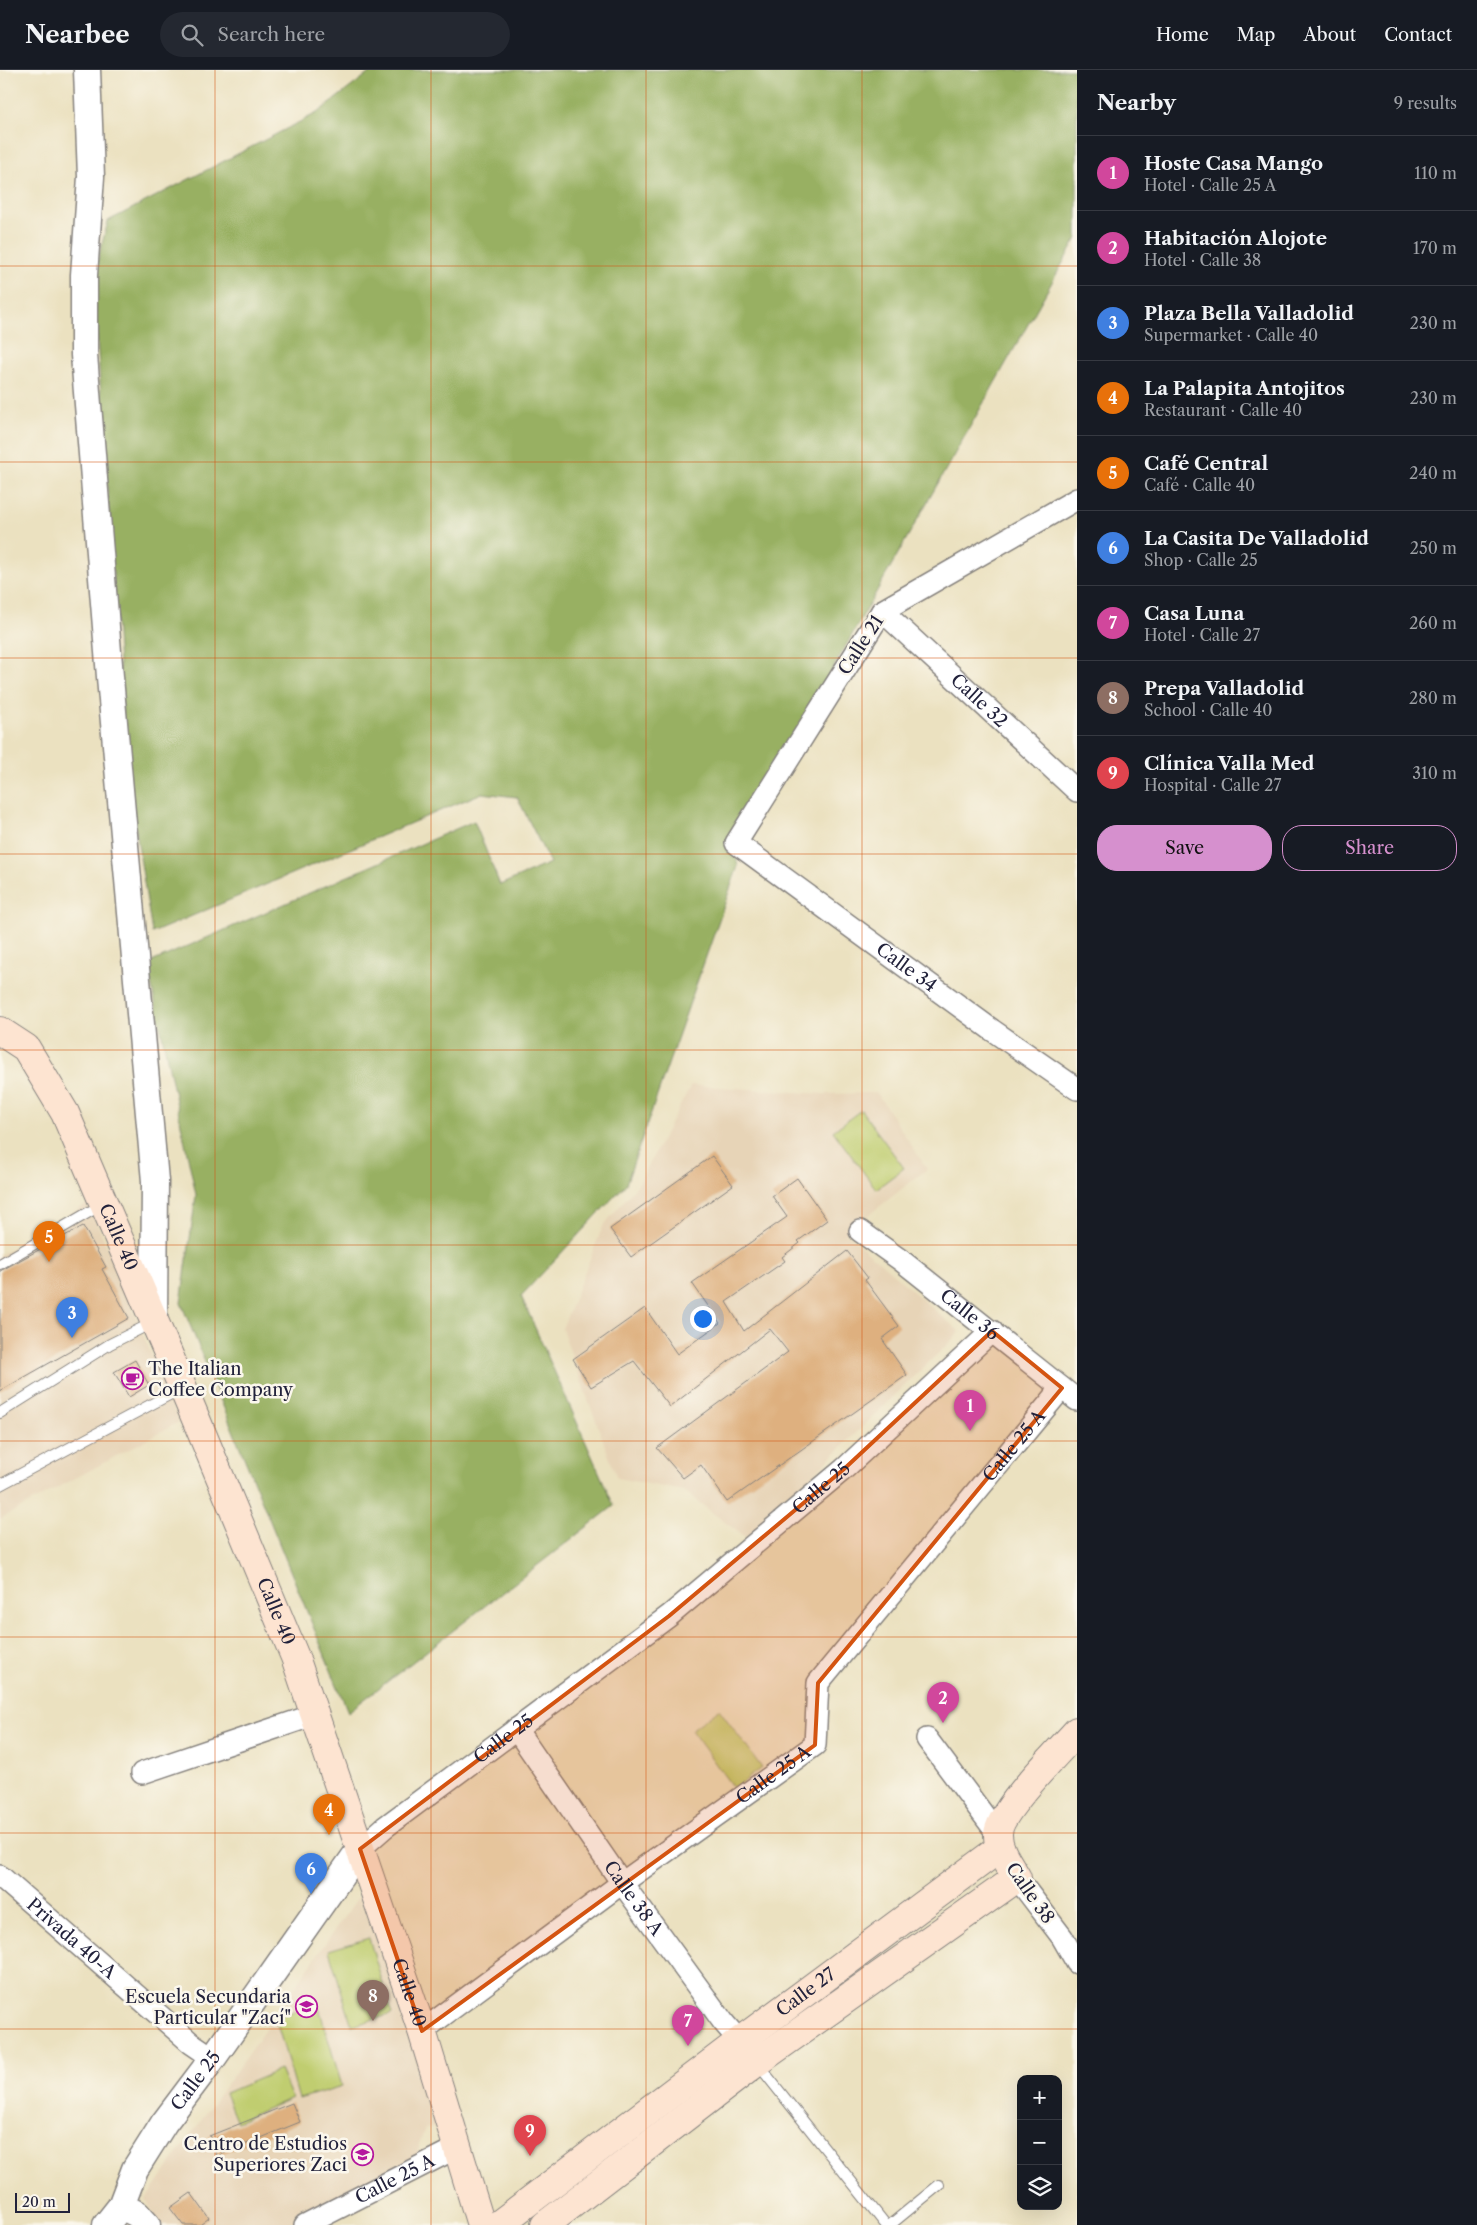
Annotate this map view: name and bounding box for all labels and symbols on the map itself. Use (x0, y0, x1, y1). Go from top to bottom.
street label: Calle 21 (834, 611, 889, 679)
street label: Calle 32 (946, 669, 1012, 732)
street label: Calle 34 (872, 938, 941, 997)
street label: Calle 40 (94, 1200, 142, 1274)
pin: 5 (33, 1221, 65, 1262)
street label: Calle 36 (936, 1285, 1004, 1345)
pin: 3 (56, 1297, 88, 1338)
your location (690, 1306, 716, 1332)
place label: The Italian Coffee Company (148, 1358, 294, 1401)
cafe icon: The Italian Coffee Company (120, 1367, 144, 1391)
pin: 1 (954, 1390, 986, 1431)
street label: Calle 25 A (978, 1405, 1051, 1486)
street label: Calle 25 (788, 1458, 855, 1519)
street label: Calle 40 (252, 1574, 300, 1648)
pin: 2 (927, 1682, 959, 1723)
street label: Calle 25 (469, 1709, 538, 1768)
street label: Calle 25 A (732, 1740, 816, 1809)
pin: 4 (313, 1794, 345, 1835)
pin: 6 (295, 1853, 327, 1894)
street label: Calle 38 A (599, 1857, 668, 1941)
street label: Calle 38 (1001, 1858, 1059, 1928)
street label: Privada 40-A (22, 1894, 121, 1984)
street label: Calle 40 (387, 1956, 431, 2030)
street label: Calle 27 (772, 1963, 840, 2021)
pin: 8 (357, 1980, 389, 2021)
place label: Escuela Secundaria Particular "Zací" (125, 1986, 291, 2029)
school or university icon: Escuela Secundaria Particular "Zací" (295, 1995, 319, 2019)
pin: 7 (672, 2005, 704, 2046)
street label: Calle 25 (166, 2047, 225, 2115)
pin: 9 (514, 2115, 546, 2156)
place label: Centro de Estudios Superiores Zaci (183, 2133, 348, 2176)
school or university icon: Centro de Estudios Superiores Zaci (351, 2142, 375, 2166)
street label: Calle 25 A (351, 2149, 439, 2209)
scale bar (15, 2190, 70, 2213)

